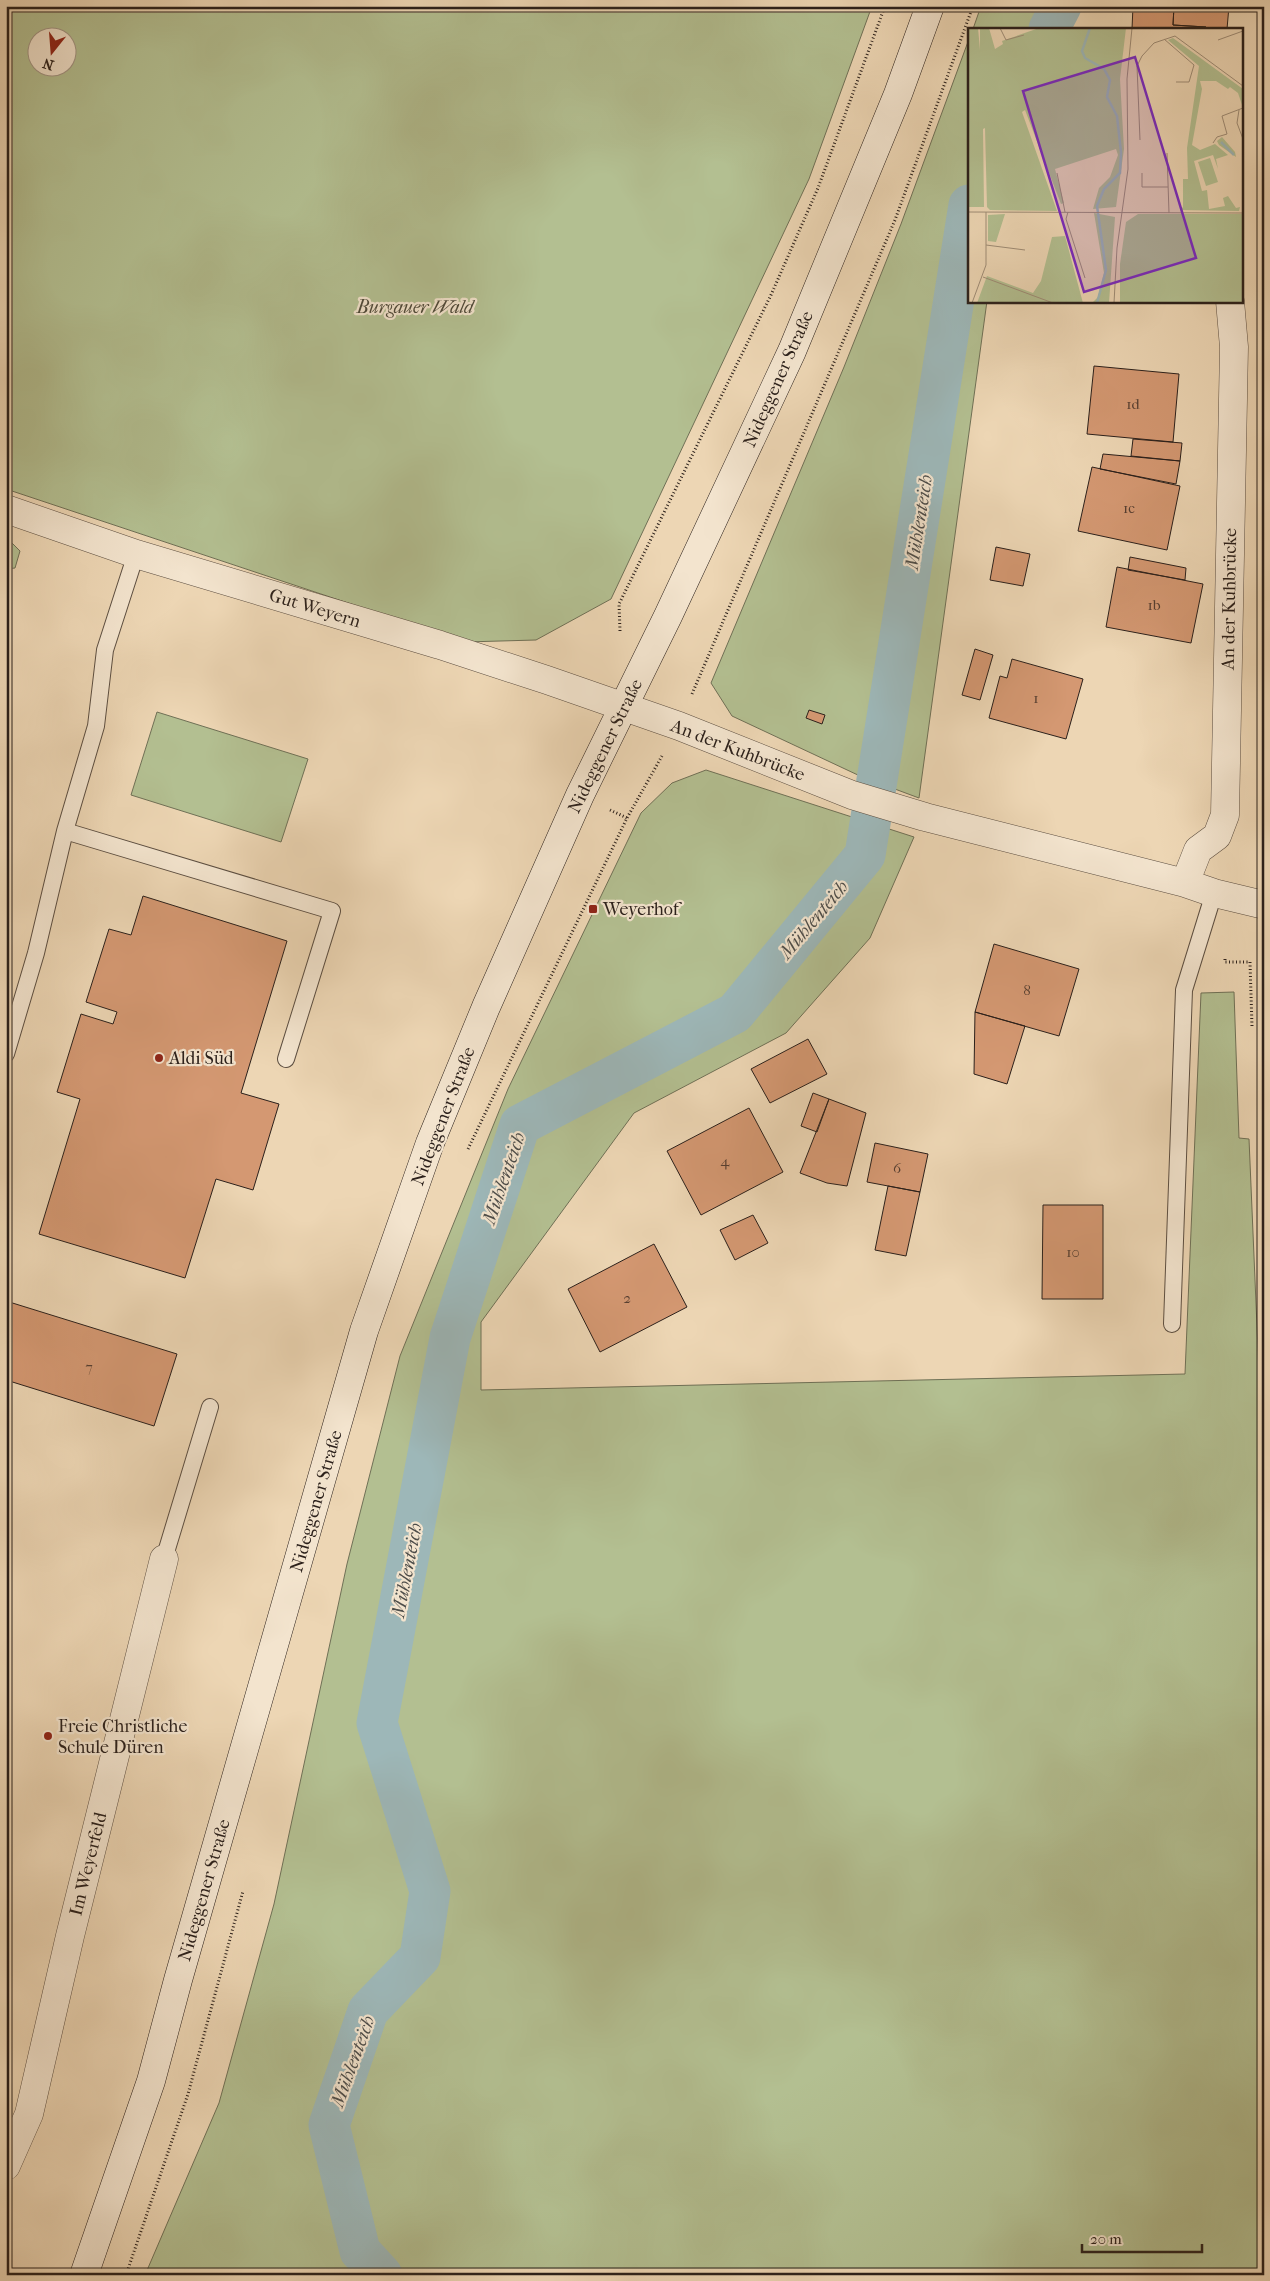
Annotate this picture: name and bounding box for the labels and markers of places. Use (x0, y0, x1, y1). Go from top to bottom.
place label: Weyerhof (602, 899, 683, 920)
marker: Weyerhof (587, 903, 599, 915)
place label: Aldi Süd (168, 1048, 234, 1069)
marker: Aldi Süd (153, 1052, 165, 1064)
place label: Freie Christliche Schule Düren (58, 1716, 187, 1758)
marker: Freie Christliche Schule Düren (42, 1730, 54, 1742)

